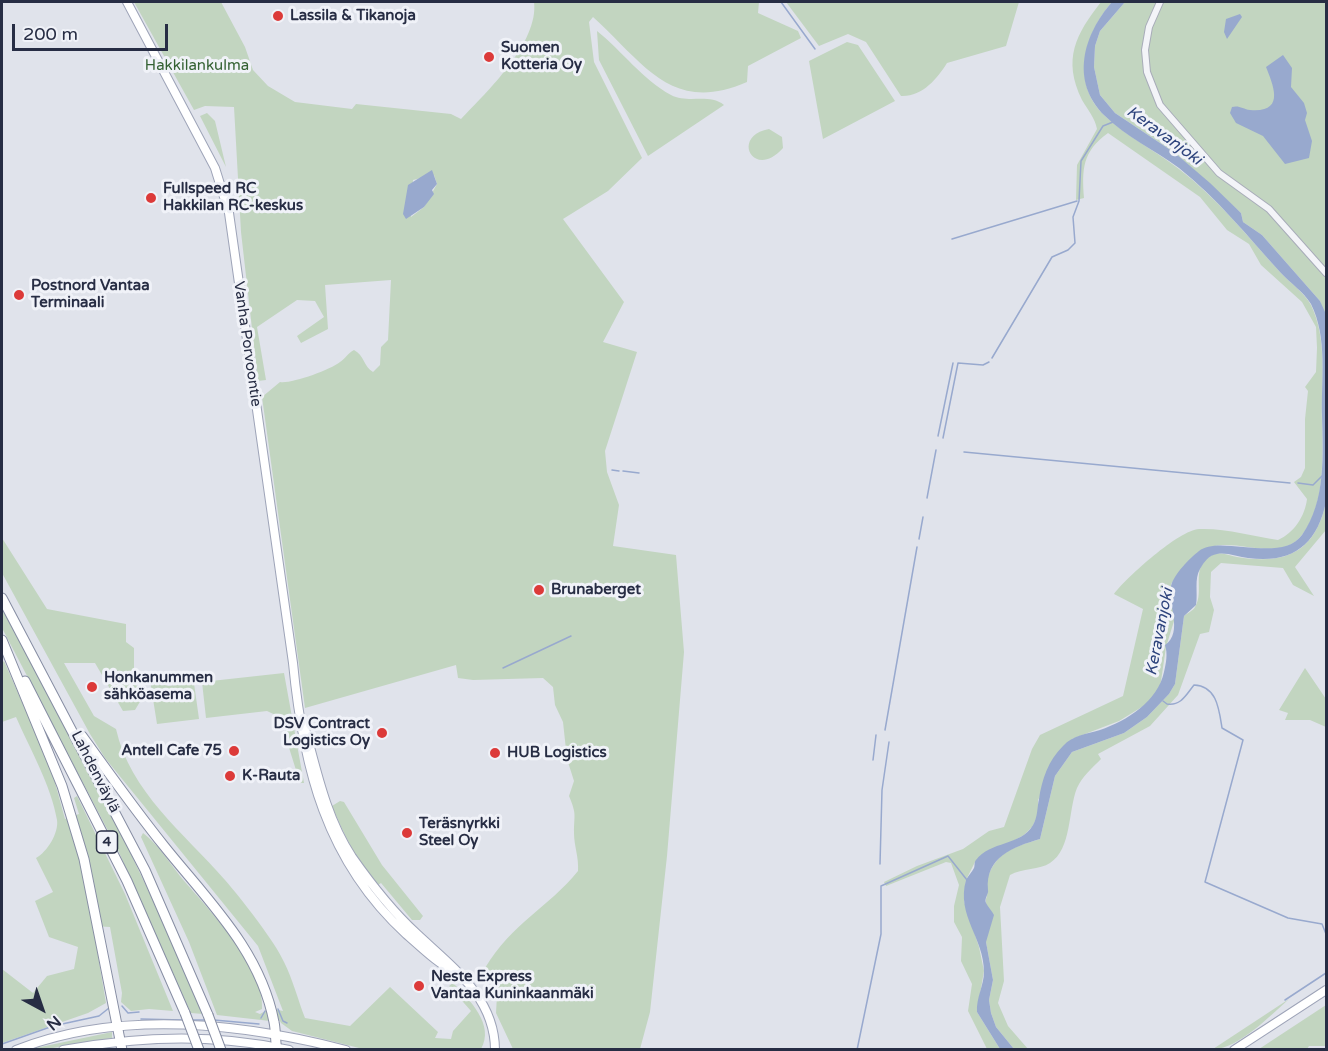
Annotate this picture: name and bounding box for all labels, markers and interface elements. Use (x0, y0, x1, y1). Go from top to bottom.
place label: Lassila & Tikanoja (290, 7, 416, 25)
marker: Lassila & Tikanoja (271, 9, 285, 23)
scale bar (15, 12, 171, 50)
text: 200 m (23, 23, 78, 45)
place label: Suomen Kotteria Oy (501, 39, 582, 74)
marker: Suomen Kotteria Oy (482, 50, 496, 64)
park label: Hakkilankulma (145, 57, 249, 75)
water label: Keravanjoki (1123, 102, 1205, 170)
place label: Fullspeed RC Hakkilan RC-keskus (163, 180, 303, 215)
marker: Fullspeed RC Hakkilan RC-keskus (144, 191, 158, 205)
place label: Postnord Vantaa Terminaali (31, 277, 150, 312)
street label: Vanha Porvoontie (229, 280, 265, 408)
marker: Postnord Vantaa Terminaali (12, 288, 26, 302)
place label: Brunaberget (551, 581, 641, 599)
marker: Brunaberget (532, 583, 546, 597)
water label: Keravanjoki (1142, 587, 1178, 677)
place label: Honkanummen sähköasema (104, 669, 213, 704)
marker: Honkanummen sähköasema (85, 680, 99, 694)
place label: DSV Contract Logistics Oy (273, 715, 370, 750)
marker: DSV Contract Logistics Oy (375, 726, 389, 740)
street label: Lahdenväylä (67, 728, 123, 816)
place label: Antell Cafe 75 (121, 742, 222, 760)
marker: Antell Cafe 75 (227, 744, 241, 758)
place label: HUB Logistics (507, 744, 607, 762)
marker: HUB Logistics (488, 746, 502, 760)
place label: K-Rauta (242, 767, 301, 785)
marker: K-Rauta (223, 769, 237, 783)
place label: Teräsnyrkki Steel Oy (419, 815, 500, 850)
marker: Teräsnyrkki Steel Oy (400, 826, 414, 840)
road number: 4 (96, 831, 118, 853)
place label: Neste Express Vantaa Kuninkaanmäki (431, 968, 594, 1003)
north arrow (12, 979, 72, 1039)
marker: Neste Express Vantaa Kuninkaanmäki (412, 979, 426, 993)
text: N (42, 1011, 65, 1035)

